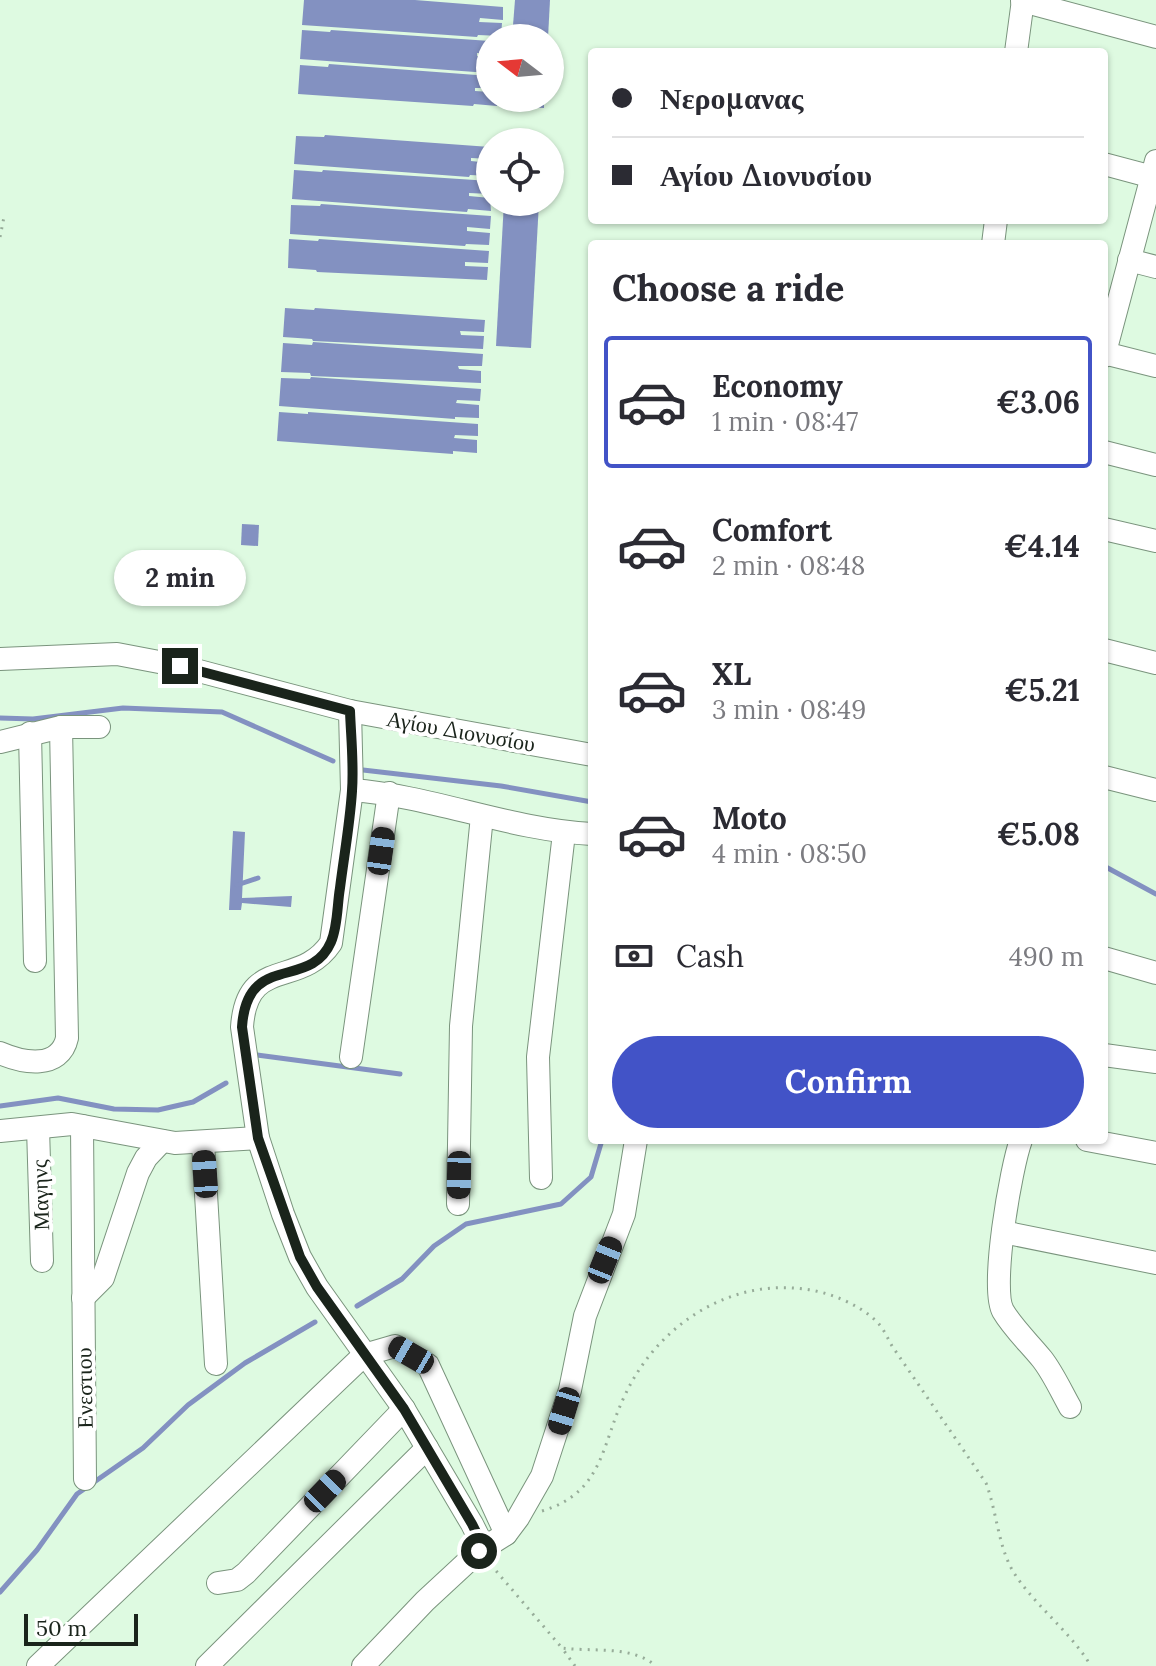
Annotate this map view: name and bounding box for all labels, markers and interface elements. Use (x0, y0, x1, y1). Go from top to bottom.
north arrow (476, 24, 564, 112)
map controls (476, 24, 564, 216)
text: Νερομανας (660, 79, 803, 117)
button: locate (476, 128, 564, 216)
text: Αγίου Διονυσίου (660, 156, 872, 194)
text: Choose a ride (612, 265, 844, 311)
icon: car (616, 366, 688, 438)
text: Economy (712, 367, 843, 405)
text: €3.06 (996, 383, 1080, 421)
text: 1 min · 08:47 (712, 405, 858, 438)
icon: car (616, 510, 688, 582)
text: Comfort (712, 511, 832, 549)
text: €4.14 (1004, 527, 1080, 565)
text: 2 min · 08:48 (712, 549, 865, 582)
callout: 2 min (114, 550, 246, 606)
text: 2 min (145, 561, 215, 594)
route end (162, 648, 198, 684)
icon: car (616, 654, 688, 726)
text: XL (712, 655, 751, 693)
text: €5.21 (1004, 671, 1080, 709)
text: 3 min · 08:49 (712, 693, 866, 726)
street label: Αγίου Διονυσίου (384, 704, 538, 758)
icon: car (616, 798, 688, 870)
text: Moto (712, 799, 787, 837)
text: €5.08 (997, 815, 1080, 853)
car (366, 826, 396, 876)
text: 4 min · 08:50 (712, 837, 867, 870)
icon: cash (612, 934, 656, 978)
text: Cash (676, 937, 744, 975)
text: 490 m (1009, 940, 1084, 973)
button: Confirm (612, 1036, 1084, 1128)
car (191, 1149, 219, 1199)
car (447, 1151, 471, 1199)
street label: Μαγηνς (25, 1159, 55, 1231)
car (585, 1233, 625, 1287)
car (384, 1333, 438, 1377)
street label: Ενεστιου (69, 1347, 99, 1429)
car (546, 1385, 582, 1437)
car (300, 1465, 350, 1517)
route start (461, 1533, 497, 1569)
scale bar (24, 1610, 138, 1646)
text: 50 m (36, 1614, 87, 1642)

